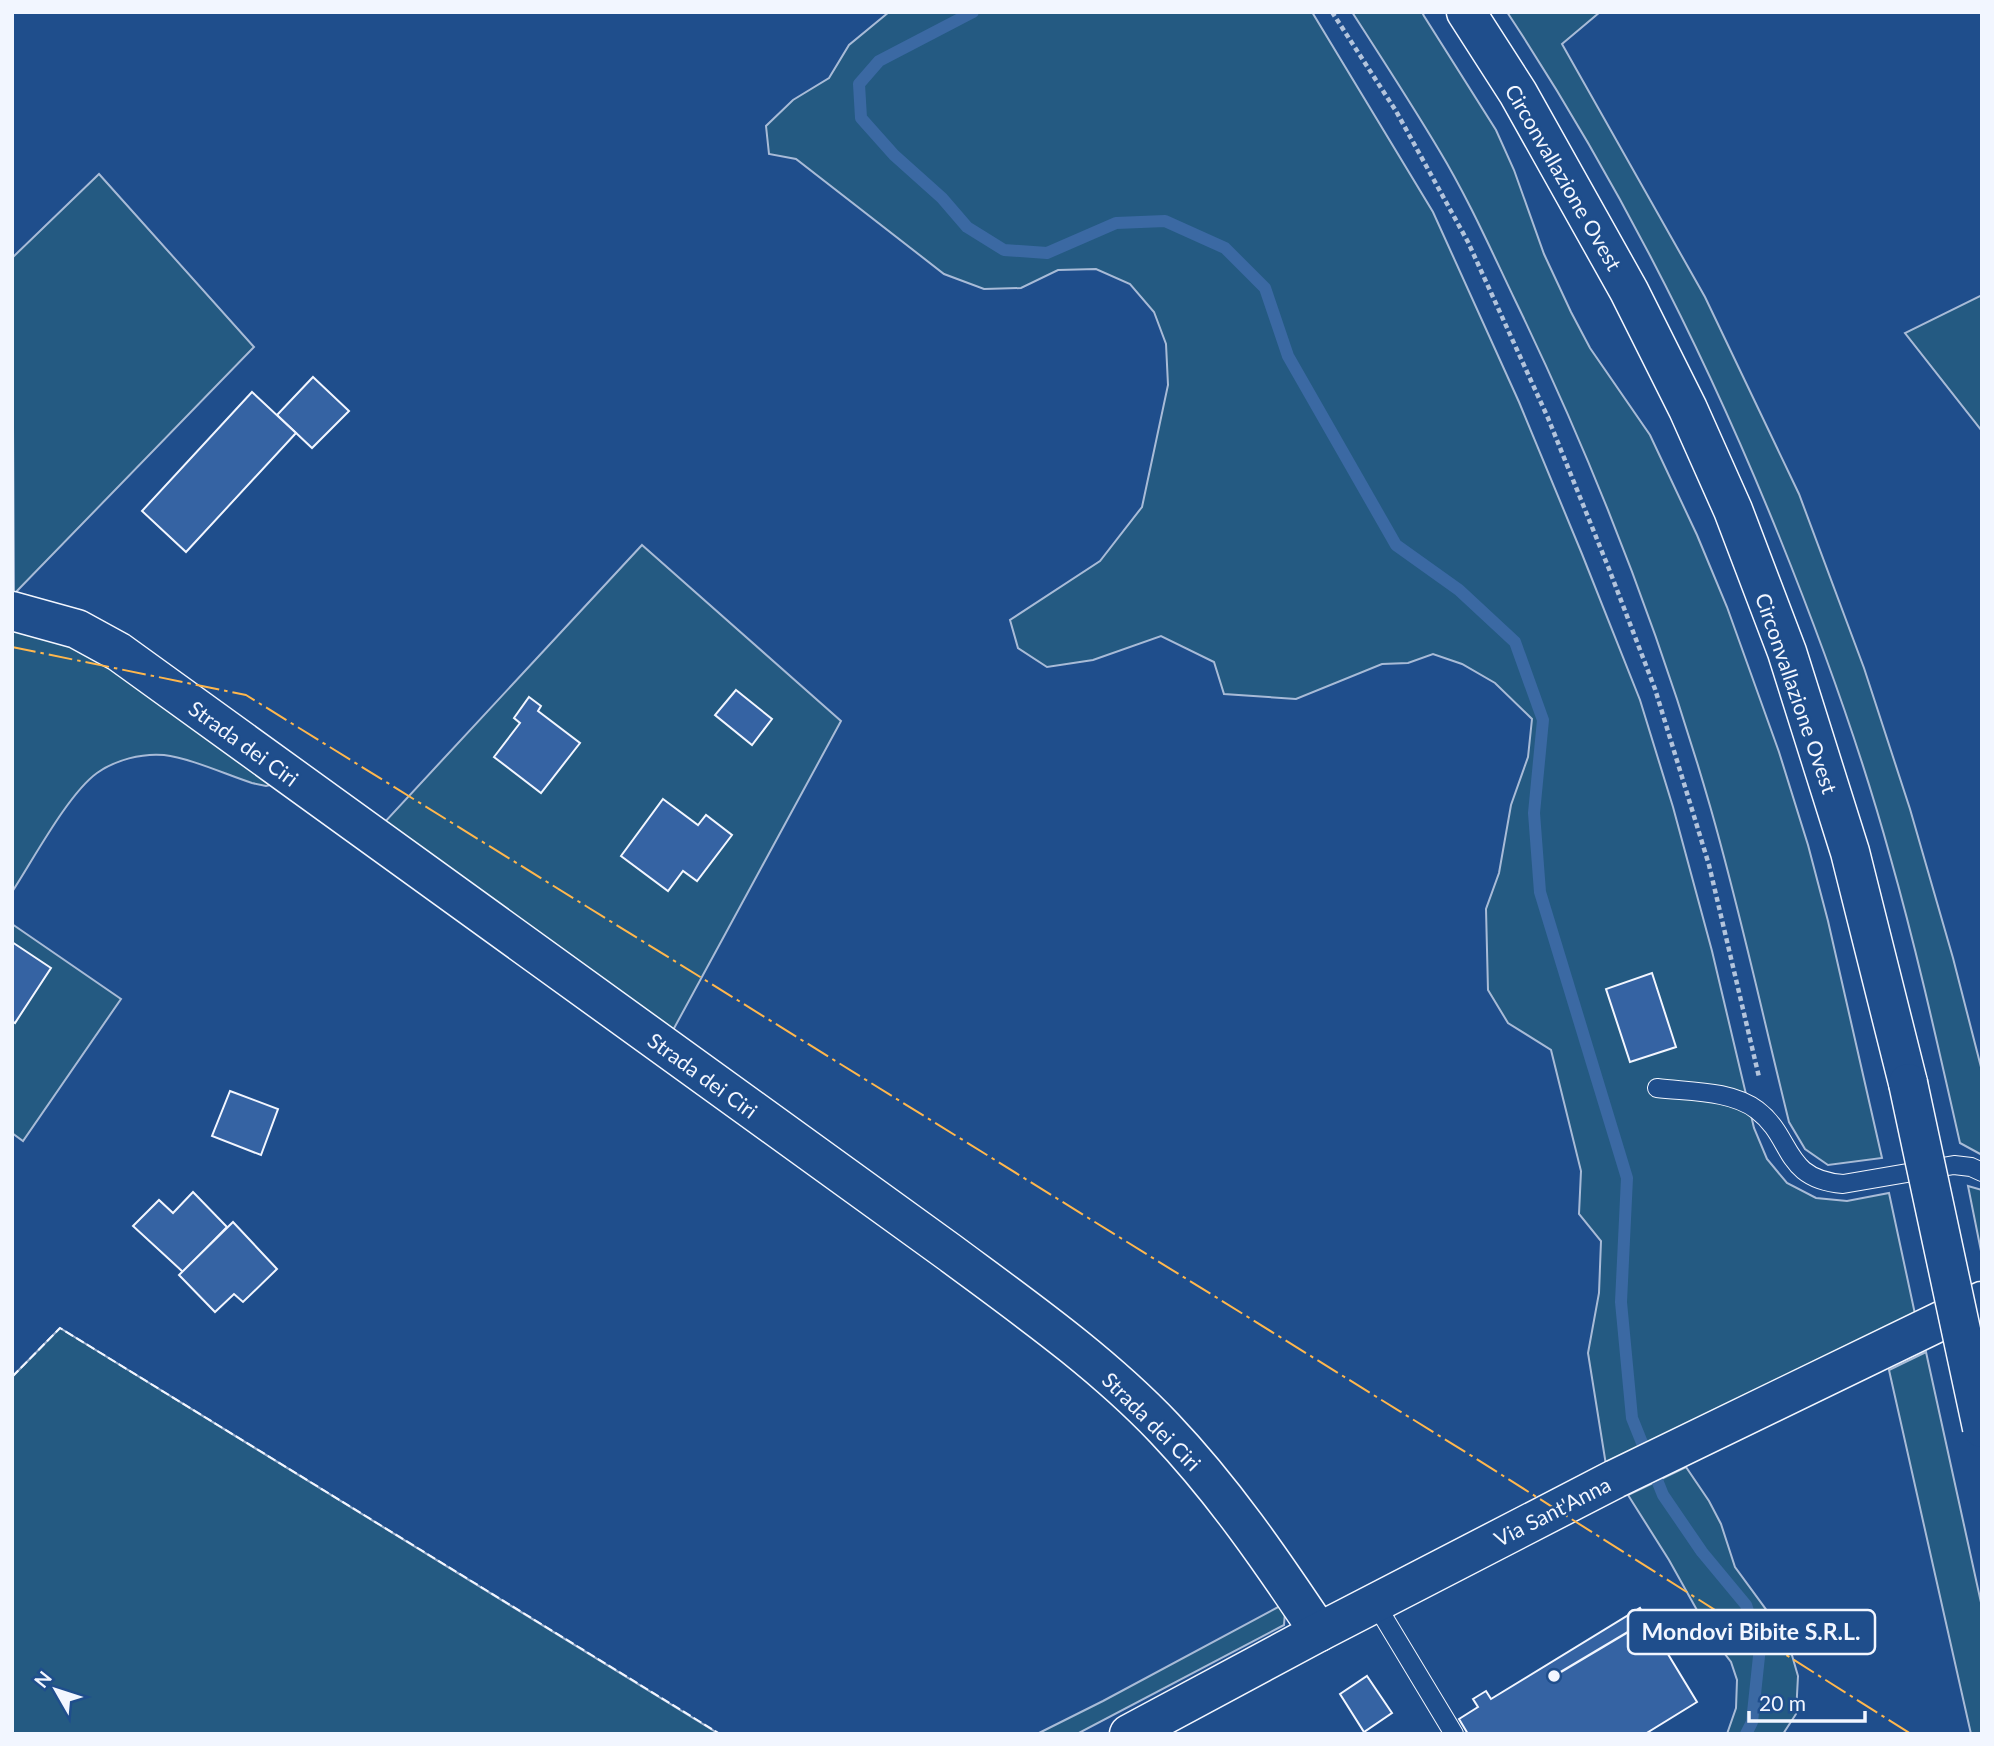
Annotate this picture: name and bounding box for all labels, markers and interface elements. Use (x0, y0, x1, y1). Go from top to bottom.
street label: Circonvallazione Ovest (1501, 80, 1628, 275)
street label: Circonvallazione Ovest (1751, 589, 1843, 797)
street label: Strada dei Ciri (184, 695, 304, 791)
street label: Strada dei Ciri (643, 1027, 763, 1123)
street label: Strada dei Ciri (1098, 1367, 1206, 1475)
street label: Via Sant'Anna (1490, 1471, 1614, 1551)
callout: Mondovi Bibite S.R.L. (1628, 1610, 1875, 1654)
text: Mondovi Bibite S.R.L. (1642, 1617, 1860, 1645)
north arrow (21, 1655, 91, 1725)
text: N (29, 1666, 56, 1692)
scale bar (1749, 1680, 1864, 1724)
text: 20 m (1759, 1690, 1806, 1715)

